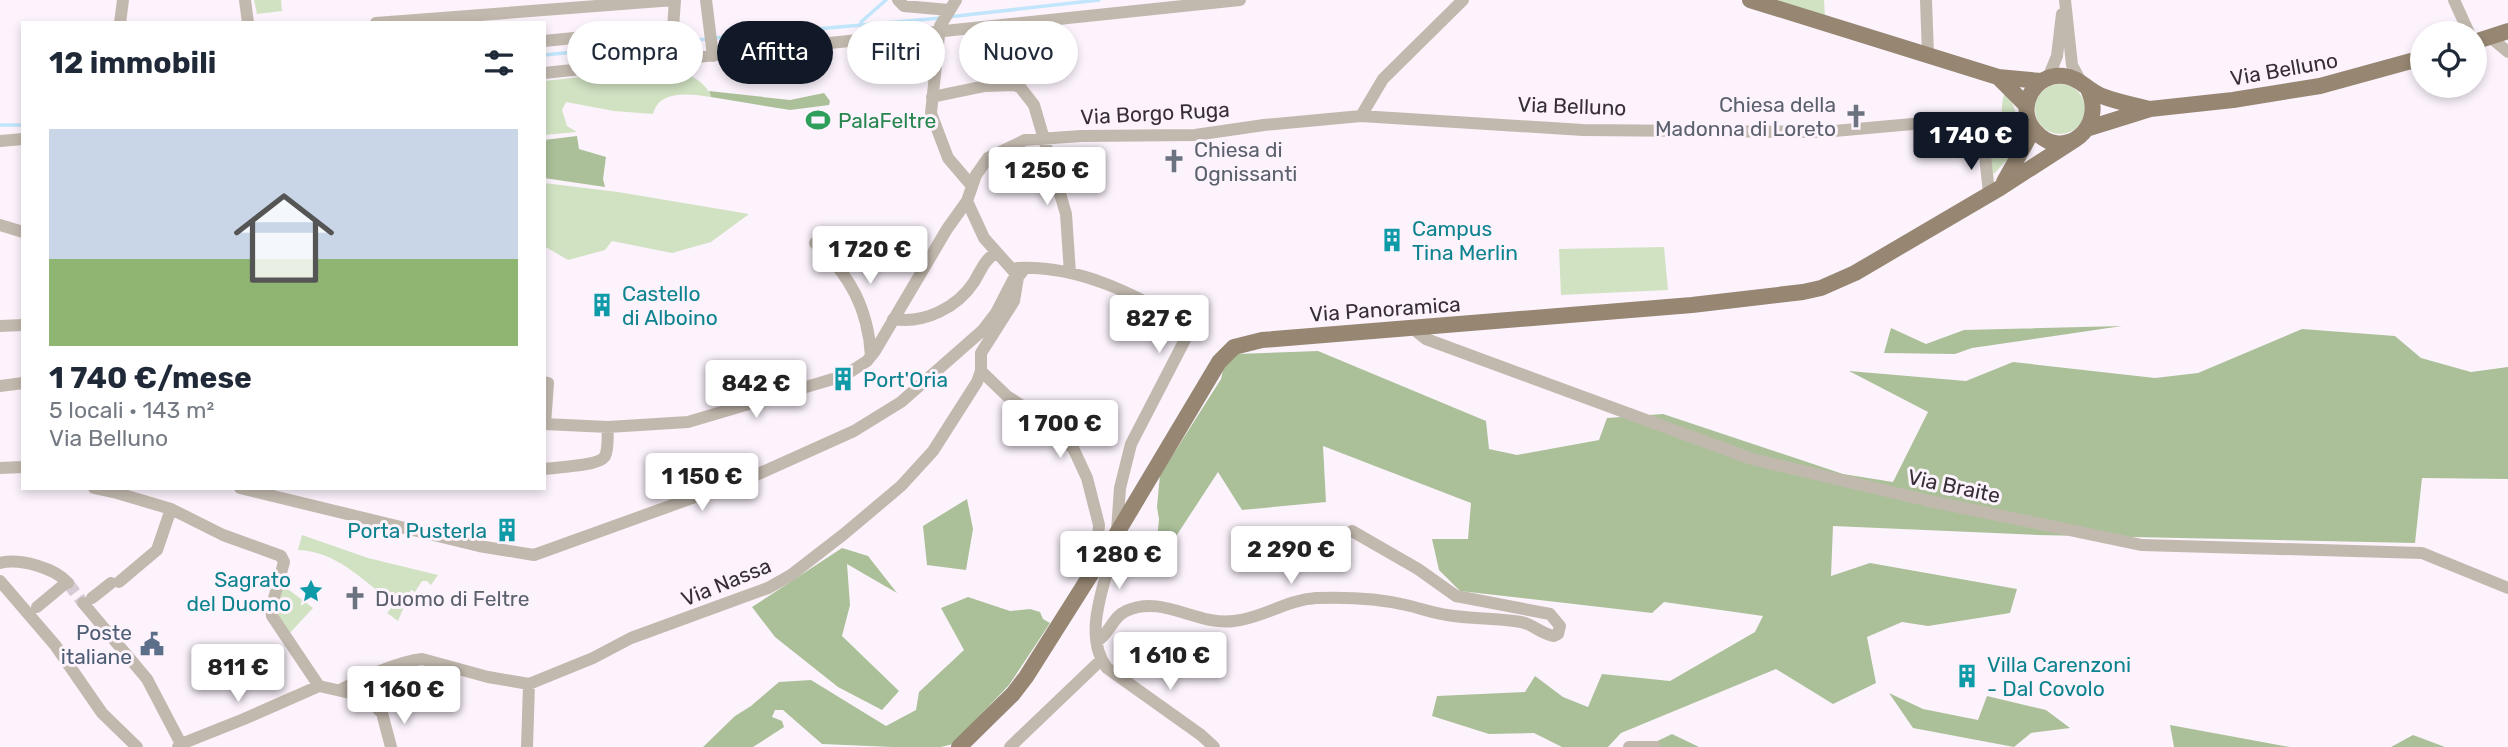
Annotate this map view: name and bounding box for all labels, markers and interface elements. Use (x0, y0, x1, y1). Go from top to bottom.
chip: Compra (567, 21, 703, 84)
chip: Affitta (717, 21, 833, 84)
chip: Filtri (847, 21, 945, 84)
chip: Nuovo (959, 21, 1078, 84)
map controls (2410, 21, 2487, 98)
button: locate (2410, 21, 2487, 98)
icon: filters (480, 44, 518, 82)
text: 12 immobili (49, 45, 216, 81)
street label: Via Belluno (2228, 47, 2340, 91)
street label: Via Belluno (1517, 92, 1627, 120)
place label: Chiesa della Madonna di Loreto (1655, 92, 1836, 141)
street label: Via Borgo Ruga (1080, 97, 1230, 129)
church icon: Chiesa della Madonna di Loreto (1842, 102, 1870, 130)
sports icon: PalaFeltre (804, 106, 832, 134)
place label: PalaFeltre (838, 108, 936, 133)
pin: 1 740 € (1906, 113, 2036, 172)
text: 1 740 € (1929, 121, 2013, 149)
place label: Chiesa di Ognissanti (1194, 137, 1297, 186)
church icon: Chiesa di Ognissanti (1160, 147, 1188, 175)
pin: 1 250 € (982, 148, 1112, 207)
text: 1 250 € (1005, 156, 1089, 184)
icon: home (221, 175, 347, 301)
place label: Campus Tina Merlin (1412, 216, 1518, 265)
pin: 1 720 € (805, 226, 935, 286)
building icon: Campus Tina Merlin (1378, 226, 1406, 254)
text: 1 720 € (828, 235, 912, 263)
place label: Castello di Alboino (622, 281, 718, 330)
building icon: Castello di Alboino (588, 291, 616, 319)
street label: Via Panoramica (1309, 291, 1461, 327)
pin: 827 € (1110, 296, 1208, 355)
text: 827 € (1126, 304, 1192, 332)
text: 1 740 €/mese (49, 360, 252, 396)
pin: 842 € (707, 360, 805, 420)
building icon: Port'Oria (829, 365, 857, 393)
place label: Port'Oria (863, 367, 948, 392)
text: 842 € (721, 369, 791, 397)
text: 5 locali · 143 m² (49, 396, 214, 424)
pin: 1 700 € (995, 400, 1125, 460)
text: 1 700 € (1018, 409, 1102, 437)
text: Via Belluno (49, 424, 168, 452)
pin: 1 150 € (637, 454, 767, 513)
text: 1 150 € (661, 462, 743, 490)
street label: Via Braite (1905, 464, 2003, 508)
building icon: Porta Pusterla (493, 516, 521, 544)
place label: Porta Pusterla (347, 518, 487, 543)
pin: 2 290 € (1226, 526, 1356, 586)
pin: 1 280 € (1054, 532, 1184, 591)
text: 2 290 € (1247, 535, 1335, 563)
text: 1 280 € (1076, 540, 1162, 568)
street label: Via Nassa (677, 553, 775, 611)
place label: Sagrato del Duomo (187, 567, 291, 616)
place icon: Sagrato del Duomo (297, 577, 325, 605)
church icon: Duomo di Feltre (341, 584, 369, 612)
place label: Duomo di Feltre (375, 586, 529, 611)
place label: Poste italiane (61, 620, 132, 669)
public building icon: Poste italiane (138, 630, 166, 658)
pin: 1 610 € (1105, 632, 1235, 692)
text: 1 610 € (1130, 641, 1210, 669)
pin: 811 € (189, 644, 287, 704)
place label: Villa Carenzoni - Dal Covolo (1987, 652, 2131, 701)
text: 811 € (207, 653, 269, 681)
building icon: Villa Carenzoni - Dal Covolo (1953, 662, 1981, 690)
pin: 1 160 € (339, 666, 469, 726)
text: 1 160 € (363, 675, 445, 703)

